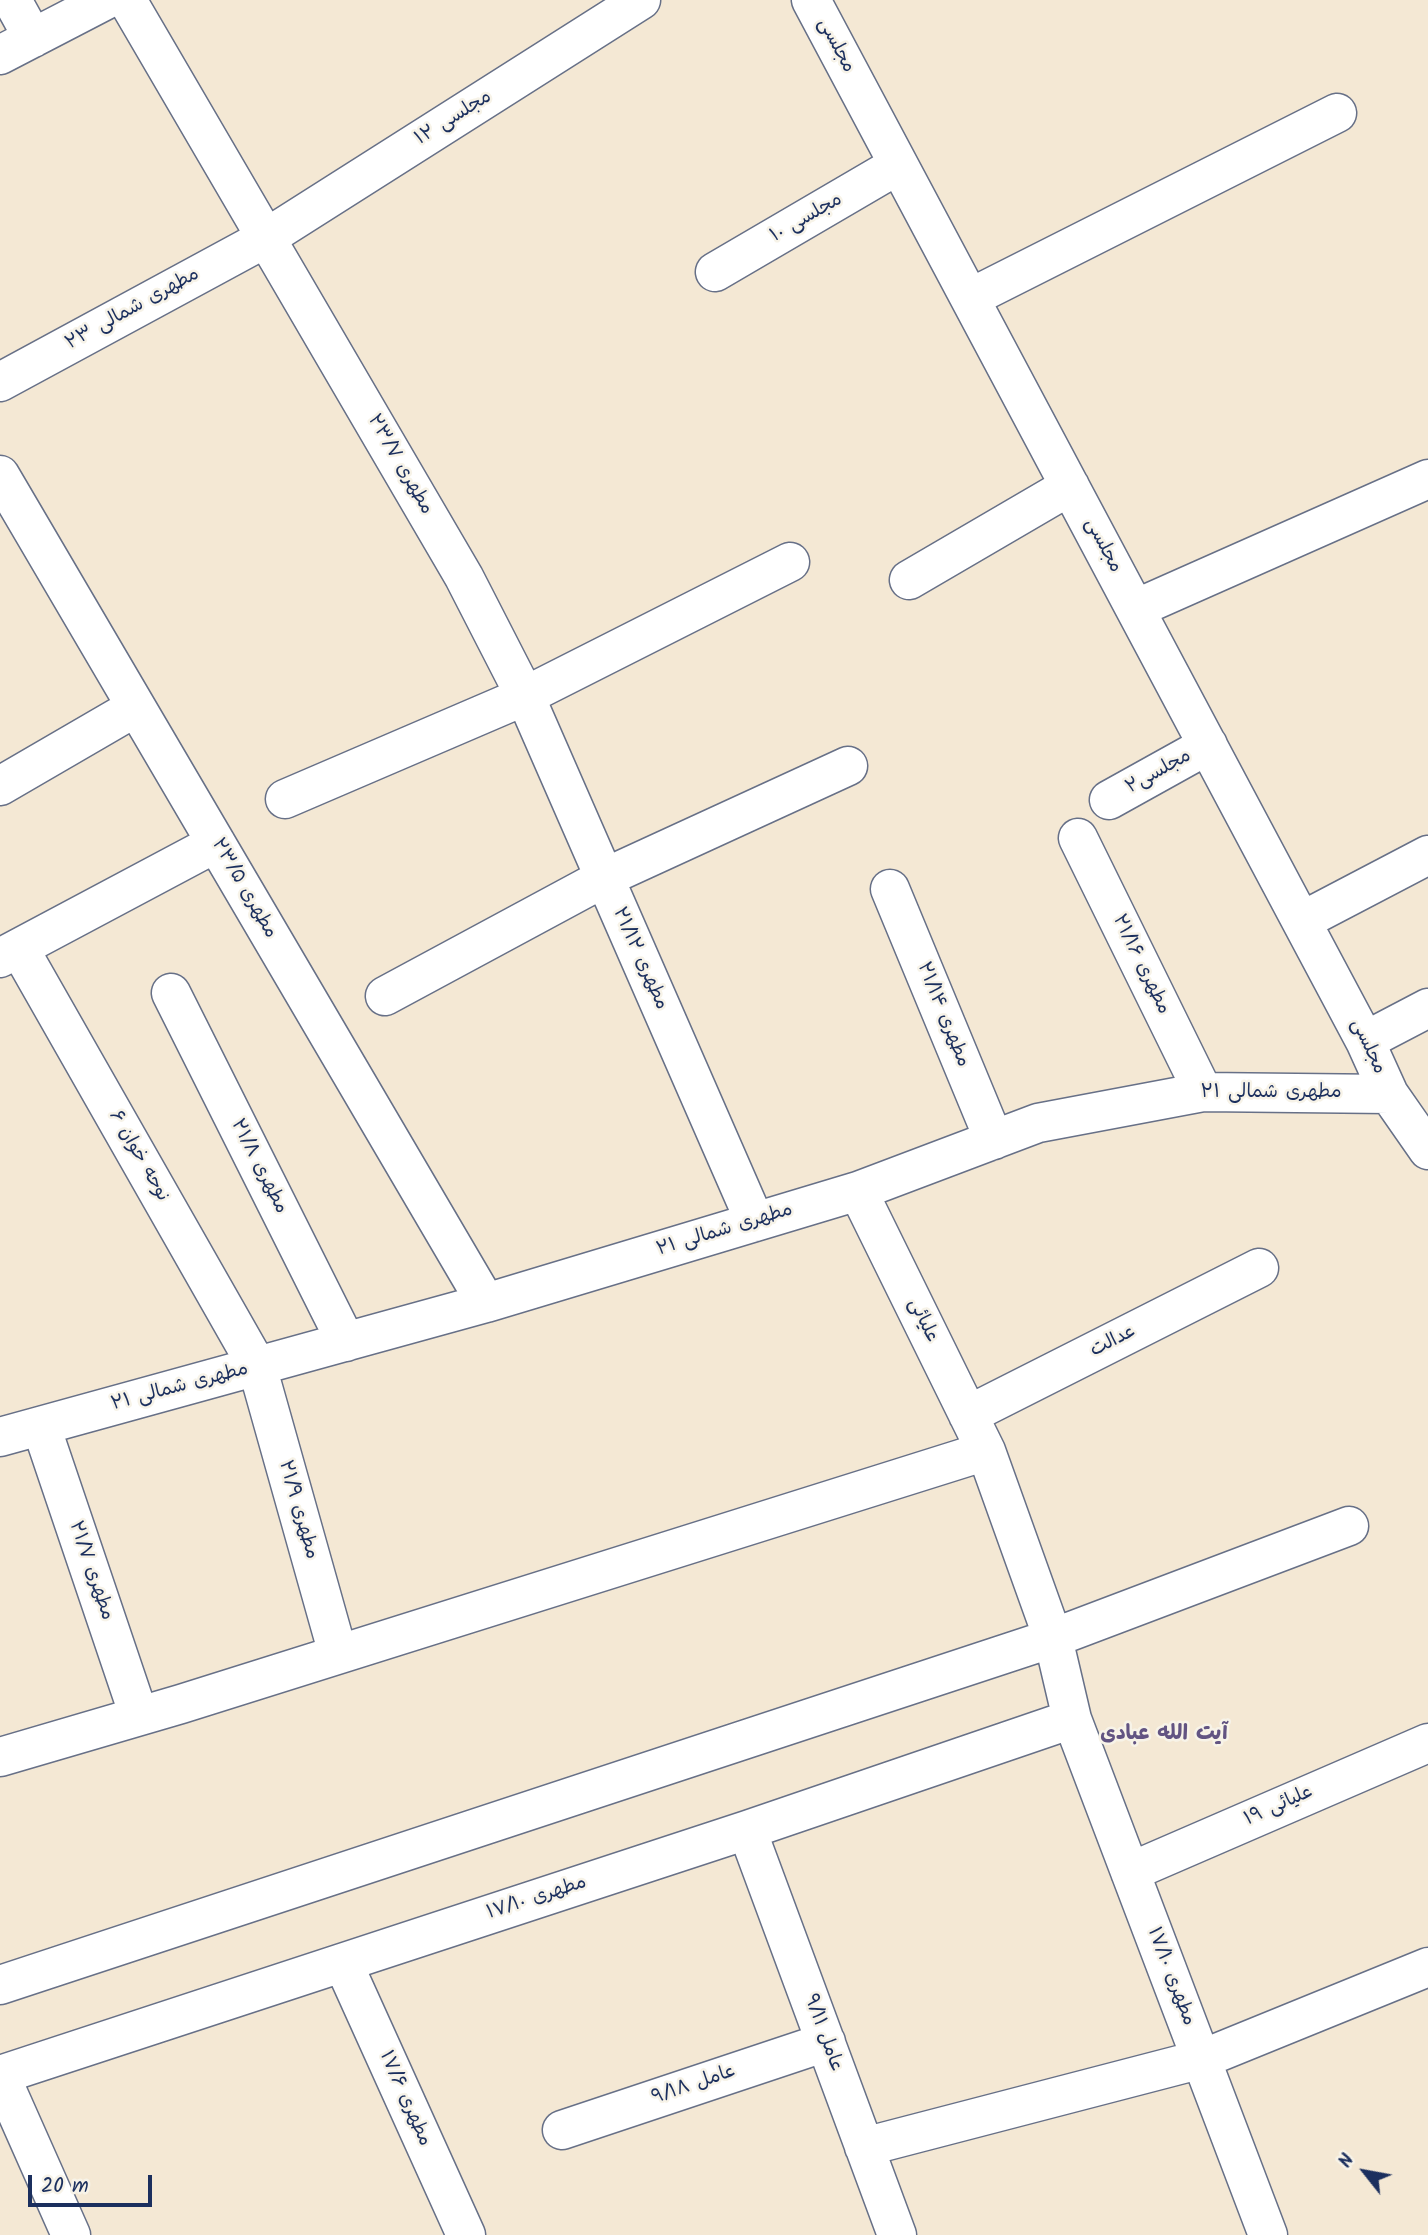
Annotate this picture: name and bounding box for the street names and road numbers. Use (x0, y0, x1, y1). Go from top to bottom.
street label: مجلسی (811, 15, 859, 77)
street label: مجلسی ۱۲ (412, 87, 496, 151)
street label: مجلسی ۱۰ (767, 189, 847, 249)
street label: مطهری شمالی ۲۳ (62, 264, 204, 356)
street label: مطهری ۲۳/۷ (361, 411, 437, 519)
street label: مجلسی (1078, 515, 1126, 577)
street label: مجلسی۲ (1122, 746, 1196, 800)
street label: مطهری ۲۳/۵ (205, 835, 281, 943)
street label: مطهری ۲۱/۱۲ (606, 904, 672, 1014)
street label: مطهری ۲۱/۱۶ (1106, 911, 1174, 1019)
street label: مطهری ۲۱/۱۴ (911, 959, 973, 1071)
street label: مجلسی (1344, 1016, 1390, 1078)
street label: مطهری شمالی ۲۱ (1201, 1083, 1341, 1105)
street label: نوحه خوان ۶ (103, 1107, 173, 1207)
street label: مطهری ۲۱/۸ (224, 1116, 292, 1218)
street label: مطهری شمالی ۲۱ (654, 1200, 796, 1262)
street label: علیائی (902, 1295, 942, 1347)
street label: عدالت (1087, 1321, 1141, 1363)
street label: مطهری شمالی ۲۱ (109, 1359, 251, 1417)
street label: مطهری ۲۱/۹ (272, 1458, 322, 1562)
street label: مطهری ۲۱/۷ (62, 1518, 118, 1624)
street label: علیائی ۱۹ (1241, 1782, 1317, 1832)
street label: مطهری ۱۷/۱۰ (484, 1872, 590, 1926)
street label: مطهری ۱۷/۱۰ (1141, 1925, 1199, 2029)
street label: عامل ۹/۱۱ (798, 1991, 846, 2075)
street label: مطهری ۱۷/۶ (373, 2048, 435, 2150)
street label: عامل ۹/۱۸ (649, 2061, 739, 2111)

